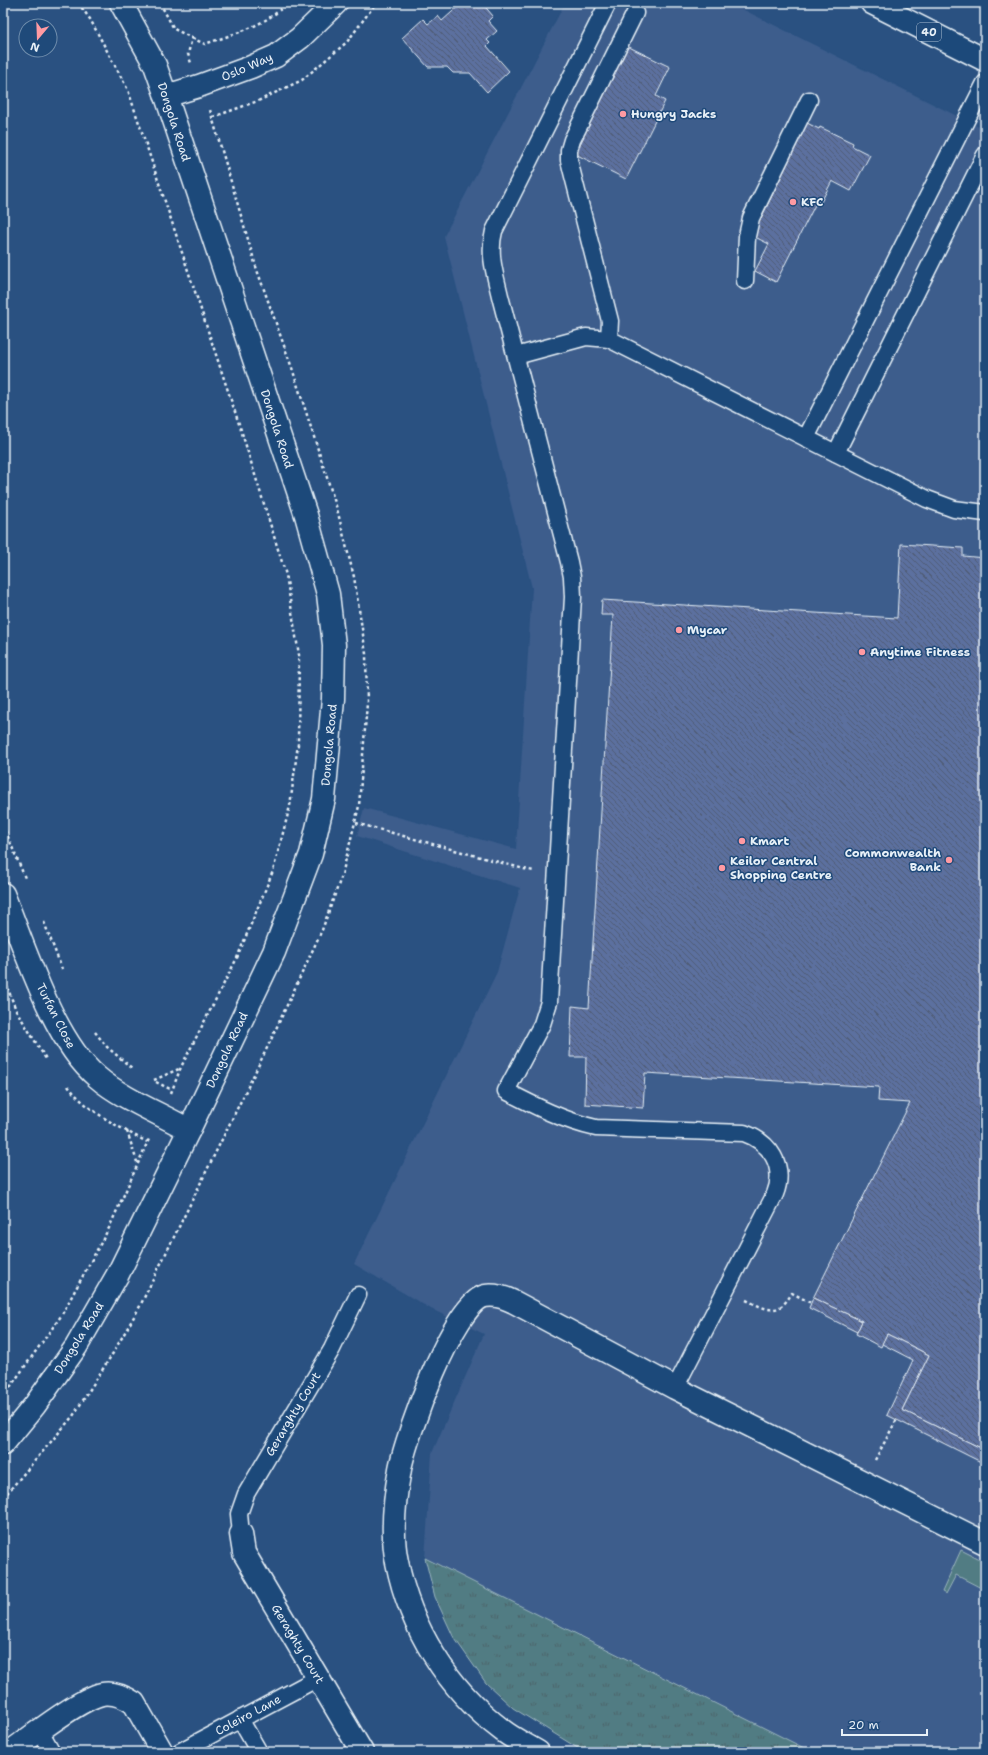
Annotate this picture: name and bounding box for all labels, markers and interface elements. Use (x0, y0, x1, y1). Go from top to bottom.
north arrow (18, 18, 58, 58)
road number: 40 (917, 23, 941, 41)
text: N (28, 38, 41, 55)
street label: Oslo Way (219, 49, 275, 85)
street label: Dongola Road (154, 80, 194, 164)
place label: Hungry Jacks (631, 106, 716, 122)
marker: Hungry Jacks (618, 109, 628, 119)
place label: KFC (801, 194, 823, 210)
marker: KFC (788, 197, 798, 207)
street label: Dongola Road (257, 387, 297, 471)
place label: Mycar (687, 622, 728, 638)
marker: Mycar (674, 625, 684, 635)
place label: Anytime Fitness (870, 644, 970, 660)
marker: Anytime Fitness (857, 647, 867, 657)
street label: Dongola Road (317, 703, 341, 787)
place label: Kmart (750, 833, 789, 849)
marker: Kmart (737, 836, 747, 846)
place label: Commonwealth Bank (845, 845, 941, 875)
place label: Keilor Central Shopping Centre (730, 853, 832, 883)
marker: Commonwealth Bank (944, 855, 954, 865)
marker: Keilor Central Shopping Centre (717, 863, 727, 873)
street label: Turfan Close (33, 981, 79, 1052)
street label: Dongola Road (202, 1009, 252, 1091)
street label: Dongola Road (50, 1299, 108, 1377)
street label: Gerarghty Court (262, 1369, 324, 1459)
street label: Geraghty Court (268, 1601, 328, 1687)
street label: Coleiro Lane (212, 1691, 284, 1739)
scale bar (842, 1711, 927, 1737)
text: 20 m (848, 1717, 879, 1733)

